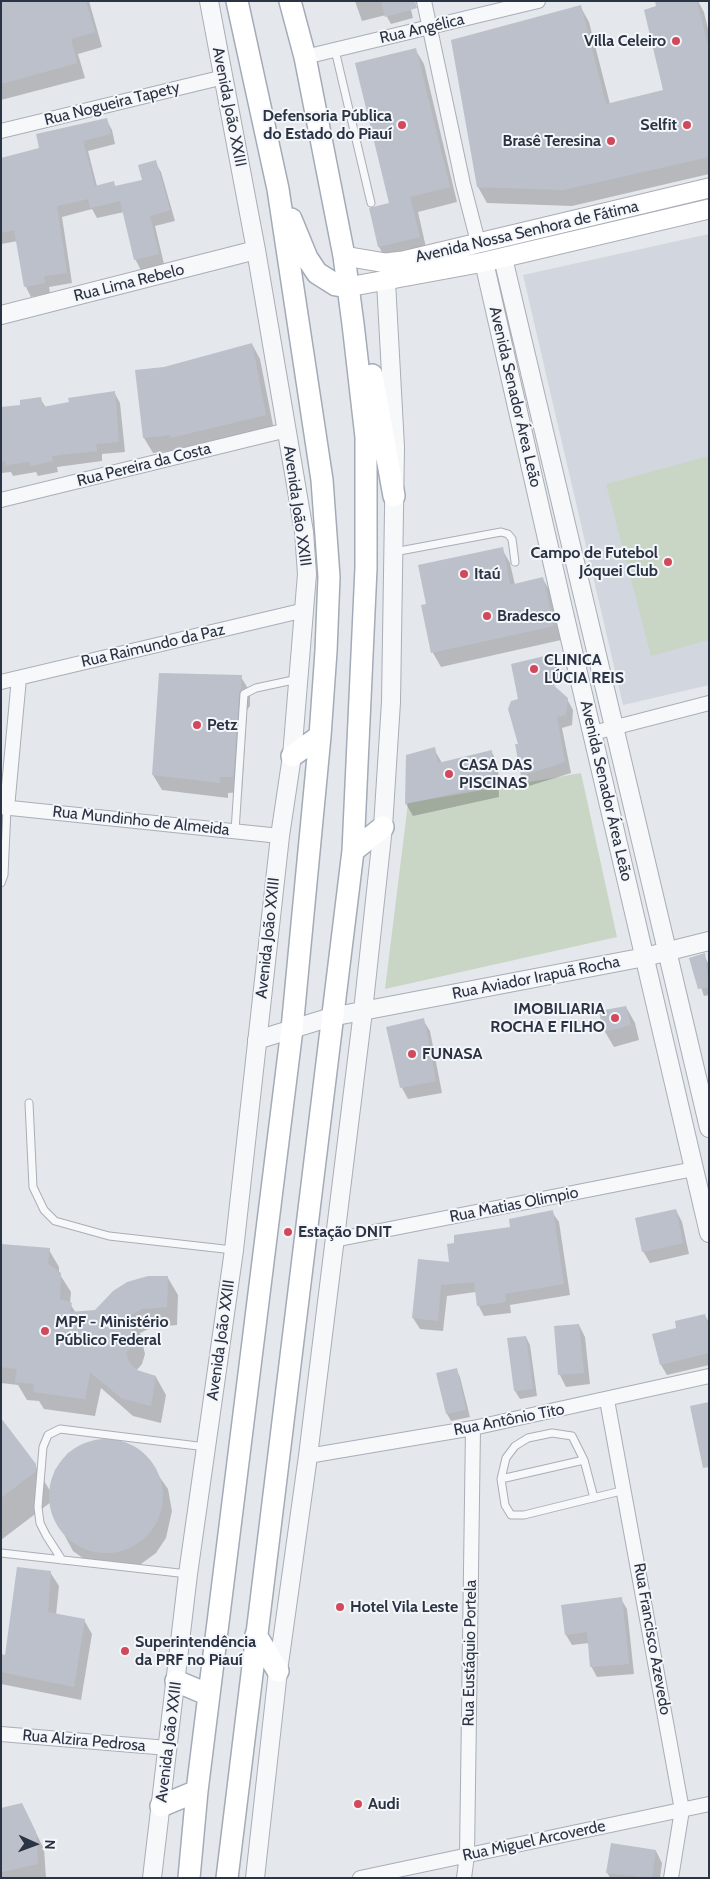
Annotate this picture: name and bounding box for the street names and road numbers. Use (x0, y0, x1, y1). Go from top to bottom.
street label: Rua Angélica (378, 10, 466, 48)
street label: Avenida João XXIII (208, 45, 250, 169)
street label: Rua Nogueira Tapety (42, 78, 182, 130)
street label: Avenida Nossa Senhora de Fátima (414, 197, 640, 267)
street label: Rua Lima Rebelo (72, 260, 186, 306)
street label: Avenida Senador Área Leão (485, 305, 545, 489)
street label: Rua Pereira da Costa (75, 439, 213, 491)
street label: Avenida João XXIII (279, 444, 315, 568)
street label: Rua Raimundo da Paz (79, 620, 227, 672)
street label: Avenida Senador Área Leão (576, 699, 636, 883)
street label: Rua Mundinho de Almeida (52, 802, 230, 840)
street label: Avenida João XXIII (252, 876, 284, 1000)
street label: Rua Aviador Irapuã Rocha (450, 952, 622, 1004)
street label: Rua Matias Olimpio (448, 1183, 580, 1227)
street label: Avenida João XXIII (203, 1278, 239, 1402)
street label: Rua Antônio Tito (452, 1400, 566, 1440)
street label: Rua Francisco Azevedo (629, 1561, 675, 1717)
street label: Rua Eustáquio Portela (459, 1580, 481, 1726)
street label: Avenida João XXIII (152, 1680, 186, 1804)
street label: Rua Alzira Pedrosa (22, 1726, 146, 1756)
street label: Rua Miguel Arcoverde (461, 1816, 607, 1866)

